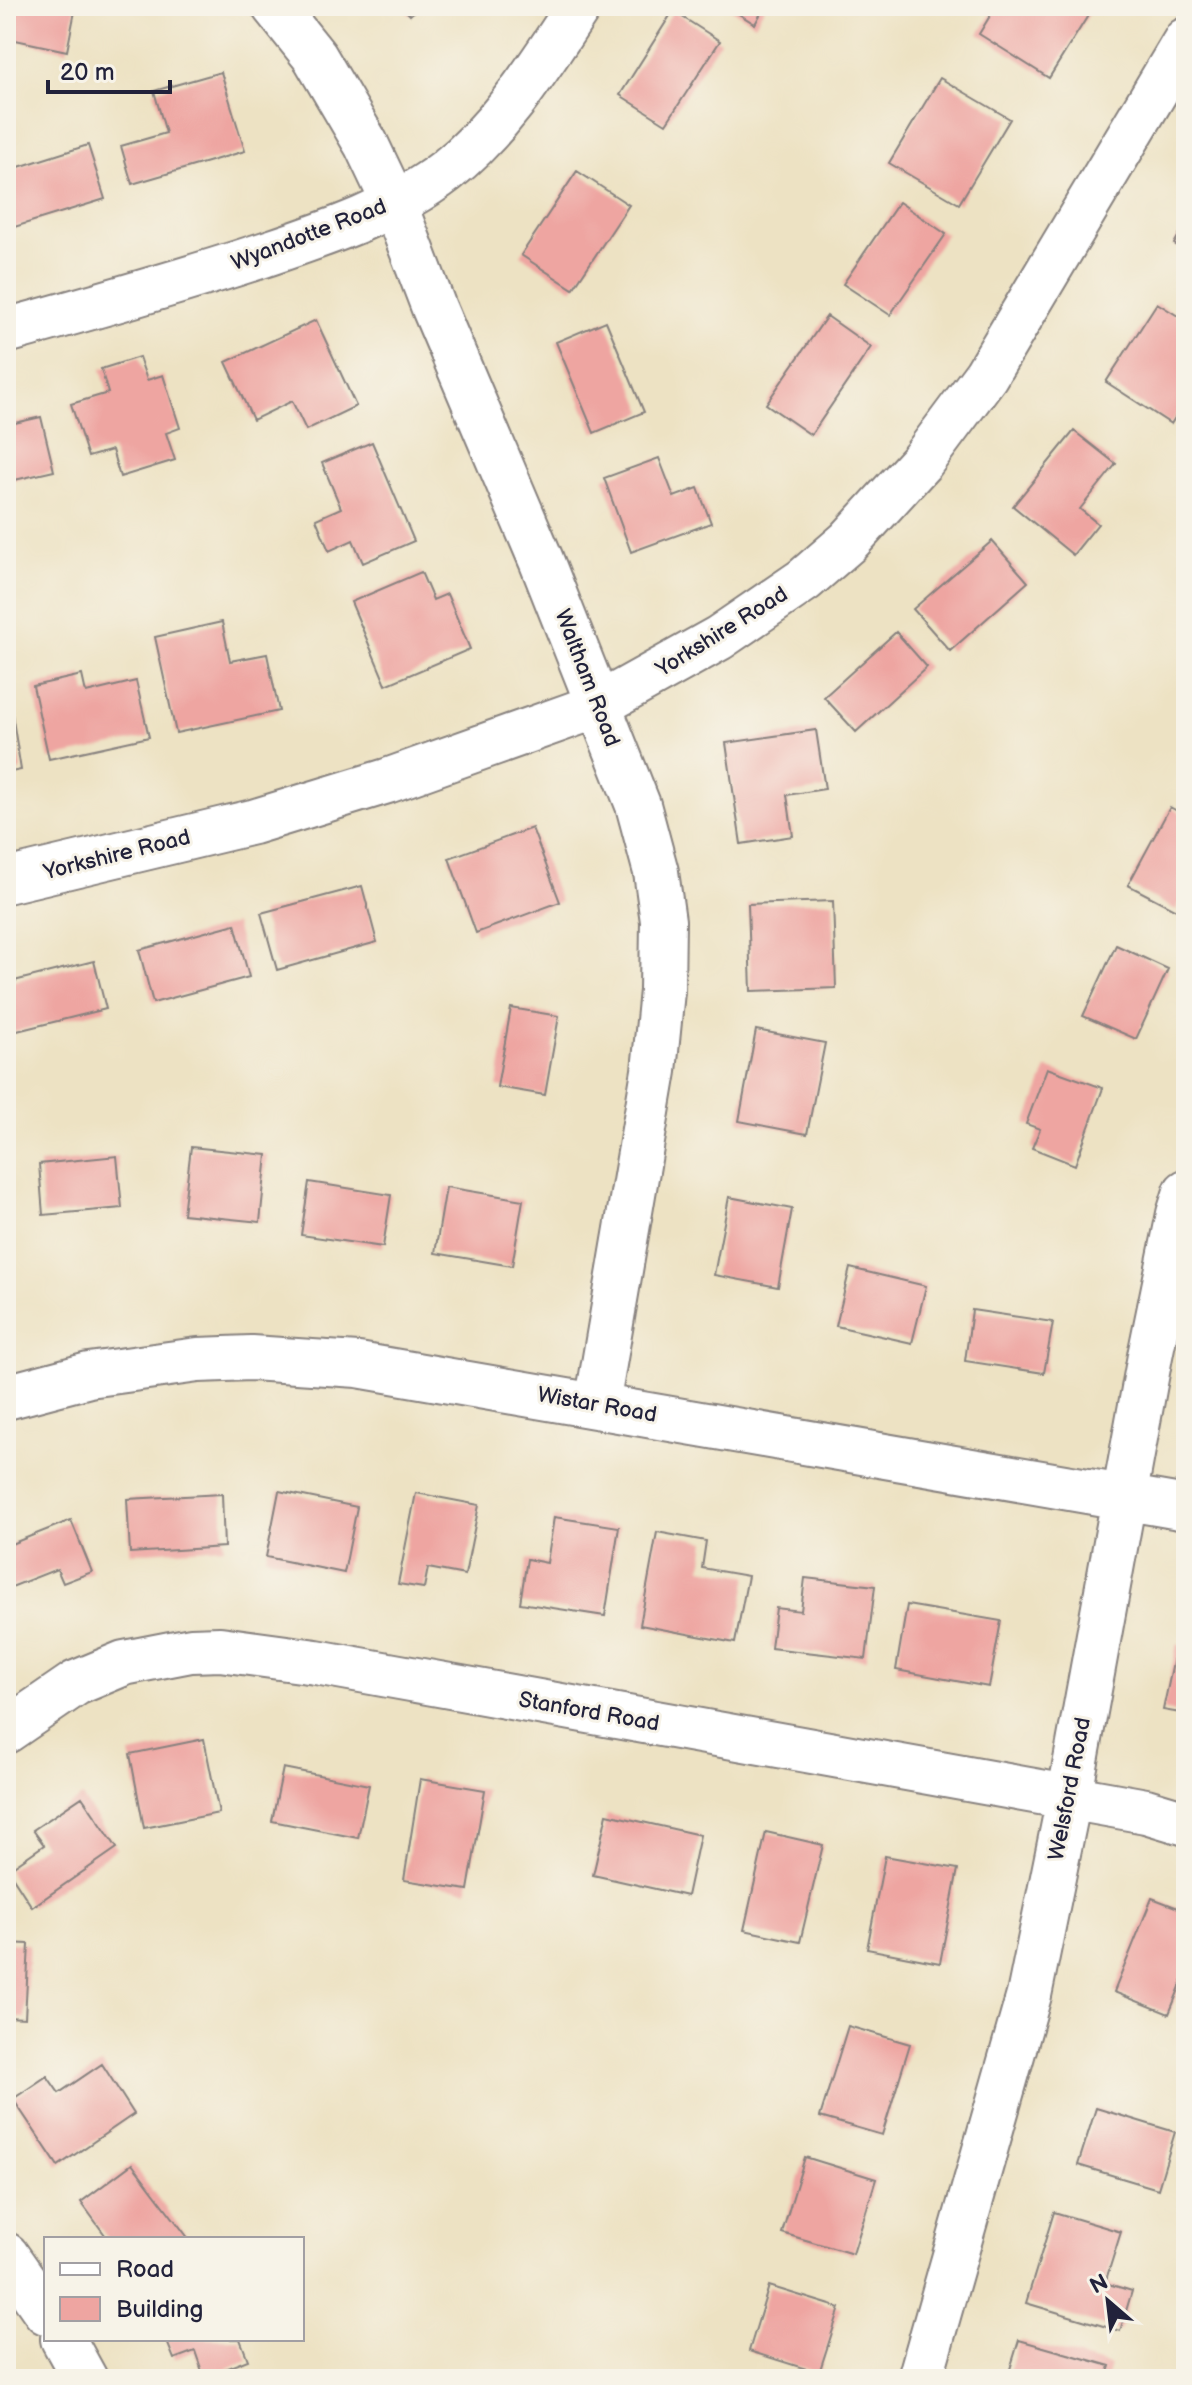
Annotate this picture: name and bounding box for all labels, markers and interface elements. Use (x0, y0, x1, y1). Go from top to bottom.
scale bar (48, 44, 170, 94)
text: 20 m (60, 58, 115, 87)
street label: Wyandotte Road (228, 193, 390, 277)
street label: Yorkshire Road (650, 581, 793, 684)
street label: Waltham Road (548, 606, 626, 750)
street label: Yorkshire Road (40, 824, 193, 886)
street label: Wistar Road (535, 1381, 659, 1429)
street label: Stanford Road (517, 1686, 661, 1738)
street label: Welsford Road (1043, 1715, 1097, 1863)
legend (44, 2237, 304, 2341)
text: Road (116, 2255, 174, 2284)
north arrow (1068, 2261, 1148, 2341)
text: N (1086, 2269, 1113, 2300)
text: Building (116, 2295, 203, 2324)

